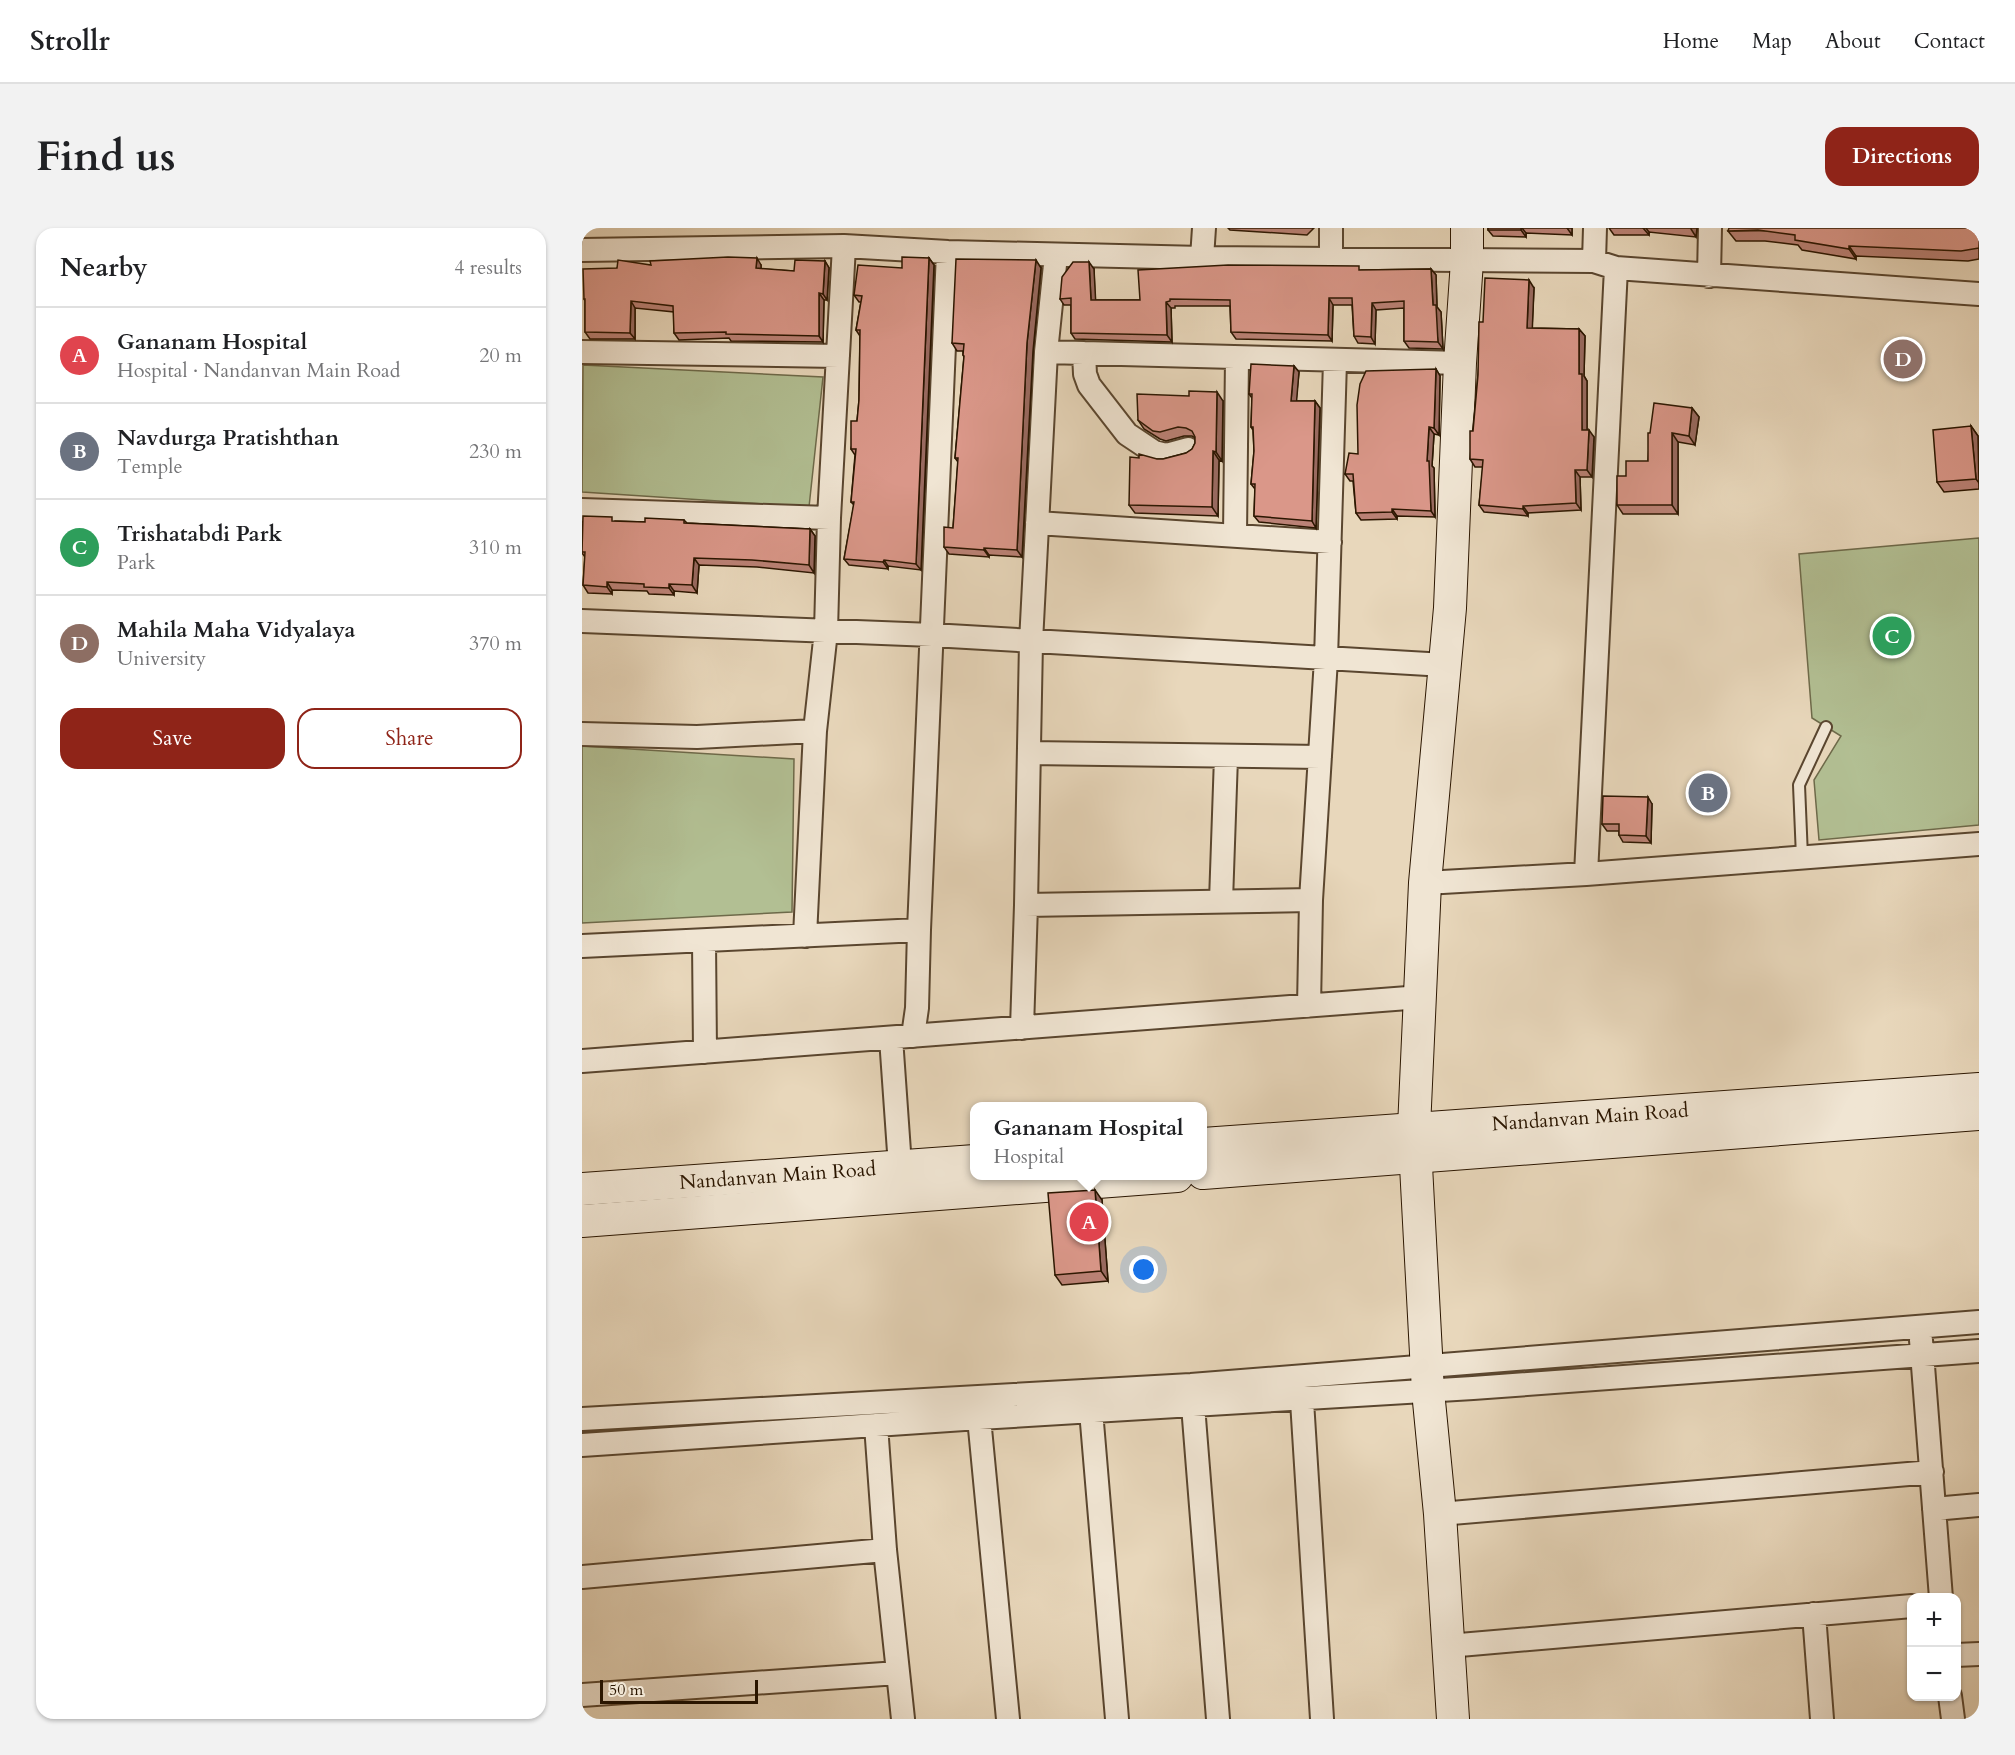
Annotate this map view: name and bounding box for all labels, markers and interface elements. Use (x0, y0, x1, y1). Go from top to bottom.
text: Strollr (30, 22, 110, 60)
text: Home (1663, 27, 1719, 56)
text: Map (1752, 27, 1792, 56)
text: About (1825, 27, 1881, 56)
text: Contact (1914, 27, 1985, 56)
button: Directions (1825, 127, 1979, 186)
text: Find us (36, 128, 176, 185)
text: Nearby (60, 250, 148, 285)
text: 4 results (454, 254, 522, 281)
text: Gananam Hospital (117, 327, 307, 357)
pin: D (1884, 336, 1922, 382)
text: A (72, 342, 87, 369)
text: 20 m (479, 342, 522, 369)
text: Hospital · Nandanvan Main Road (117, 357, 400, 384)
text: Navdurga Pratishthan (117, 423, 339, 453)
text: B (72, 438, 87, 465)
text: 230 m (469, 438, 522, 465)
text: Temple (117, 453, 182, 480)
text: Trishatabdi Park (117, 519, 282, 549)
text: C (72, 534, 87, 561)
text: 310 m (469, 534, 522, 561)
text: Park (117, 549, 155, 576)
pin: C (1872, 614, 1912, 658)
text: Mahila Maha Vidyalaya (117, 615, 355, 645)
text: D (71, 630, 88, 657)
text: 370 m (469, 630, 522, 657)
text: University (117, 645, 206, 672)
button: Save (60, 708, 285, 769)
button: Share (297, 708, 522, 769)
pin: B (1688, 770, 1728, 816)
street label: Nandanvan Main Road (1491, 1096, 1690, 1137)
popup (970, 1102, 1207, 1180)
text: Gananam Hospital (993, 1113, 1184, 1143)
text: Hospital (993, 1143, 1064, 1170)
street label: Nandanvan Main Road (678, 1155, 877, 1196)
pin: A (1070, 1200, 1108, 1244)
your location (1129, 1255, 1158, 1284)
map controls (1907, 1593, 1961, 1701)
button: + (1907, 1593, 1961, 1647)
button: − (1907, 1647, 1961, 1701)
scale bar (600, 1677, 758, 1704)
text: 50 m (609, 1679, 643, 1701)

